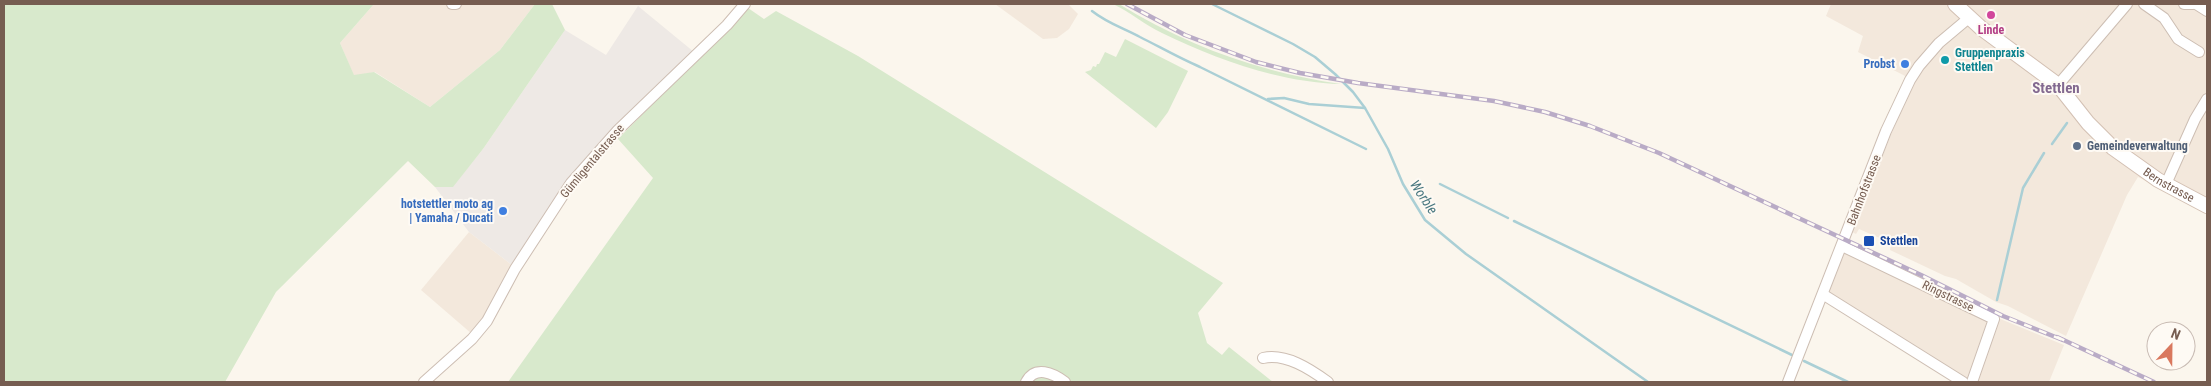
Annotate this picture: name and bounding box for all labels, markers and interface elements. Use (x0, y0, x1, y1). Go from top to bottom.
marker: Linde (1985, 9, 1997, 21)
place label: Linde (1978, 23, 2004, 37)
place label: Gruppenpraxis Stettlen (1955, 46, 2025, 74)
marker: Gruppenpraxis Stettlen (1939, 54, 1951, 66)
place label: Probst (1863, 57, 1895, 71)
marker: Probst (1899, 58, 1911, 70)
district label: Stettlen (2032, 79, 2080, 97)
street label: Gümligentalstrasse (557, 121, 627, 201)
place label: Gemeindeverwaltung (2087, 139, 2188, 153)
marker: Gemeindeverwaltung (2071, 140, 2083, 152)
street label: Bahnhofstrasse (1844, 152, 1884, 227)
street label: Bernstrasse (2141, 165, 2197, 205)
water label: Worble (1407, 177, 1441, 217)
place label: hotstettler moto ag | Yamaha / Ducati (401, 197, 493, 225)
marker: hotstettler moto ag | Yamaha / Ducati (497, 205, 509, 217)
marker: Stettlen (1862, 234, 1876, 248)
place label: Stettlen (1880, 234, 1918, 248)
street label: Ringstrasse (1920, 278, 1976, 315)
north arrow (2146, 321, 2196, 371)
text: N (2169, 325, 2183, 343)

